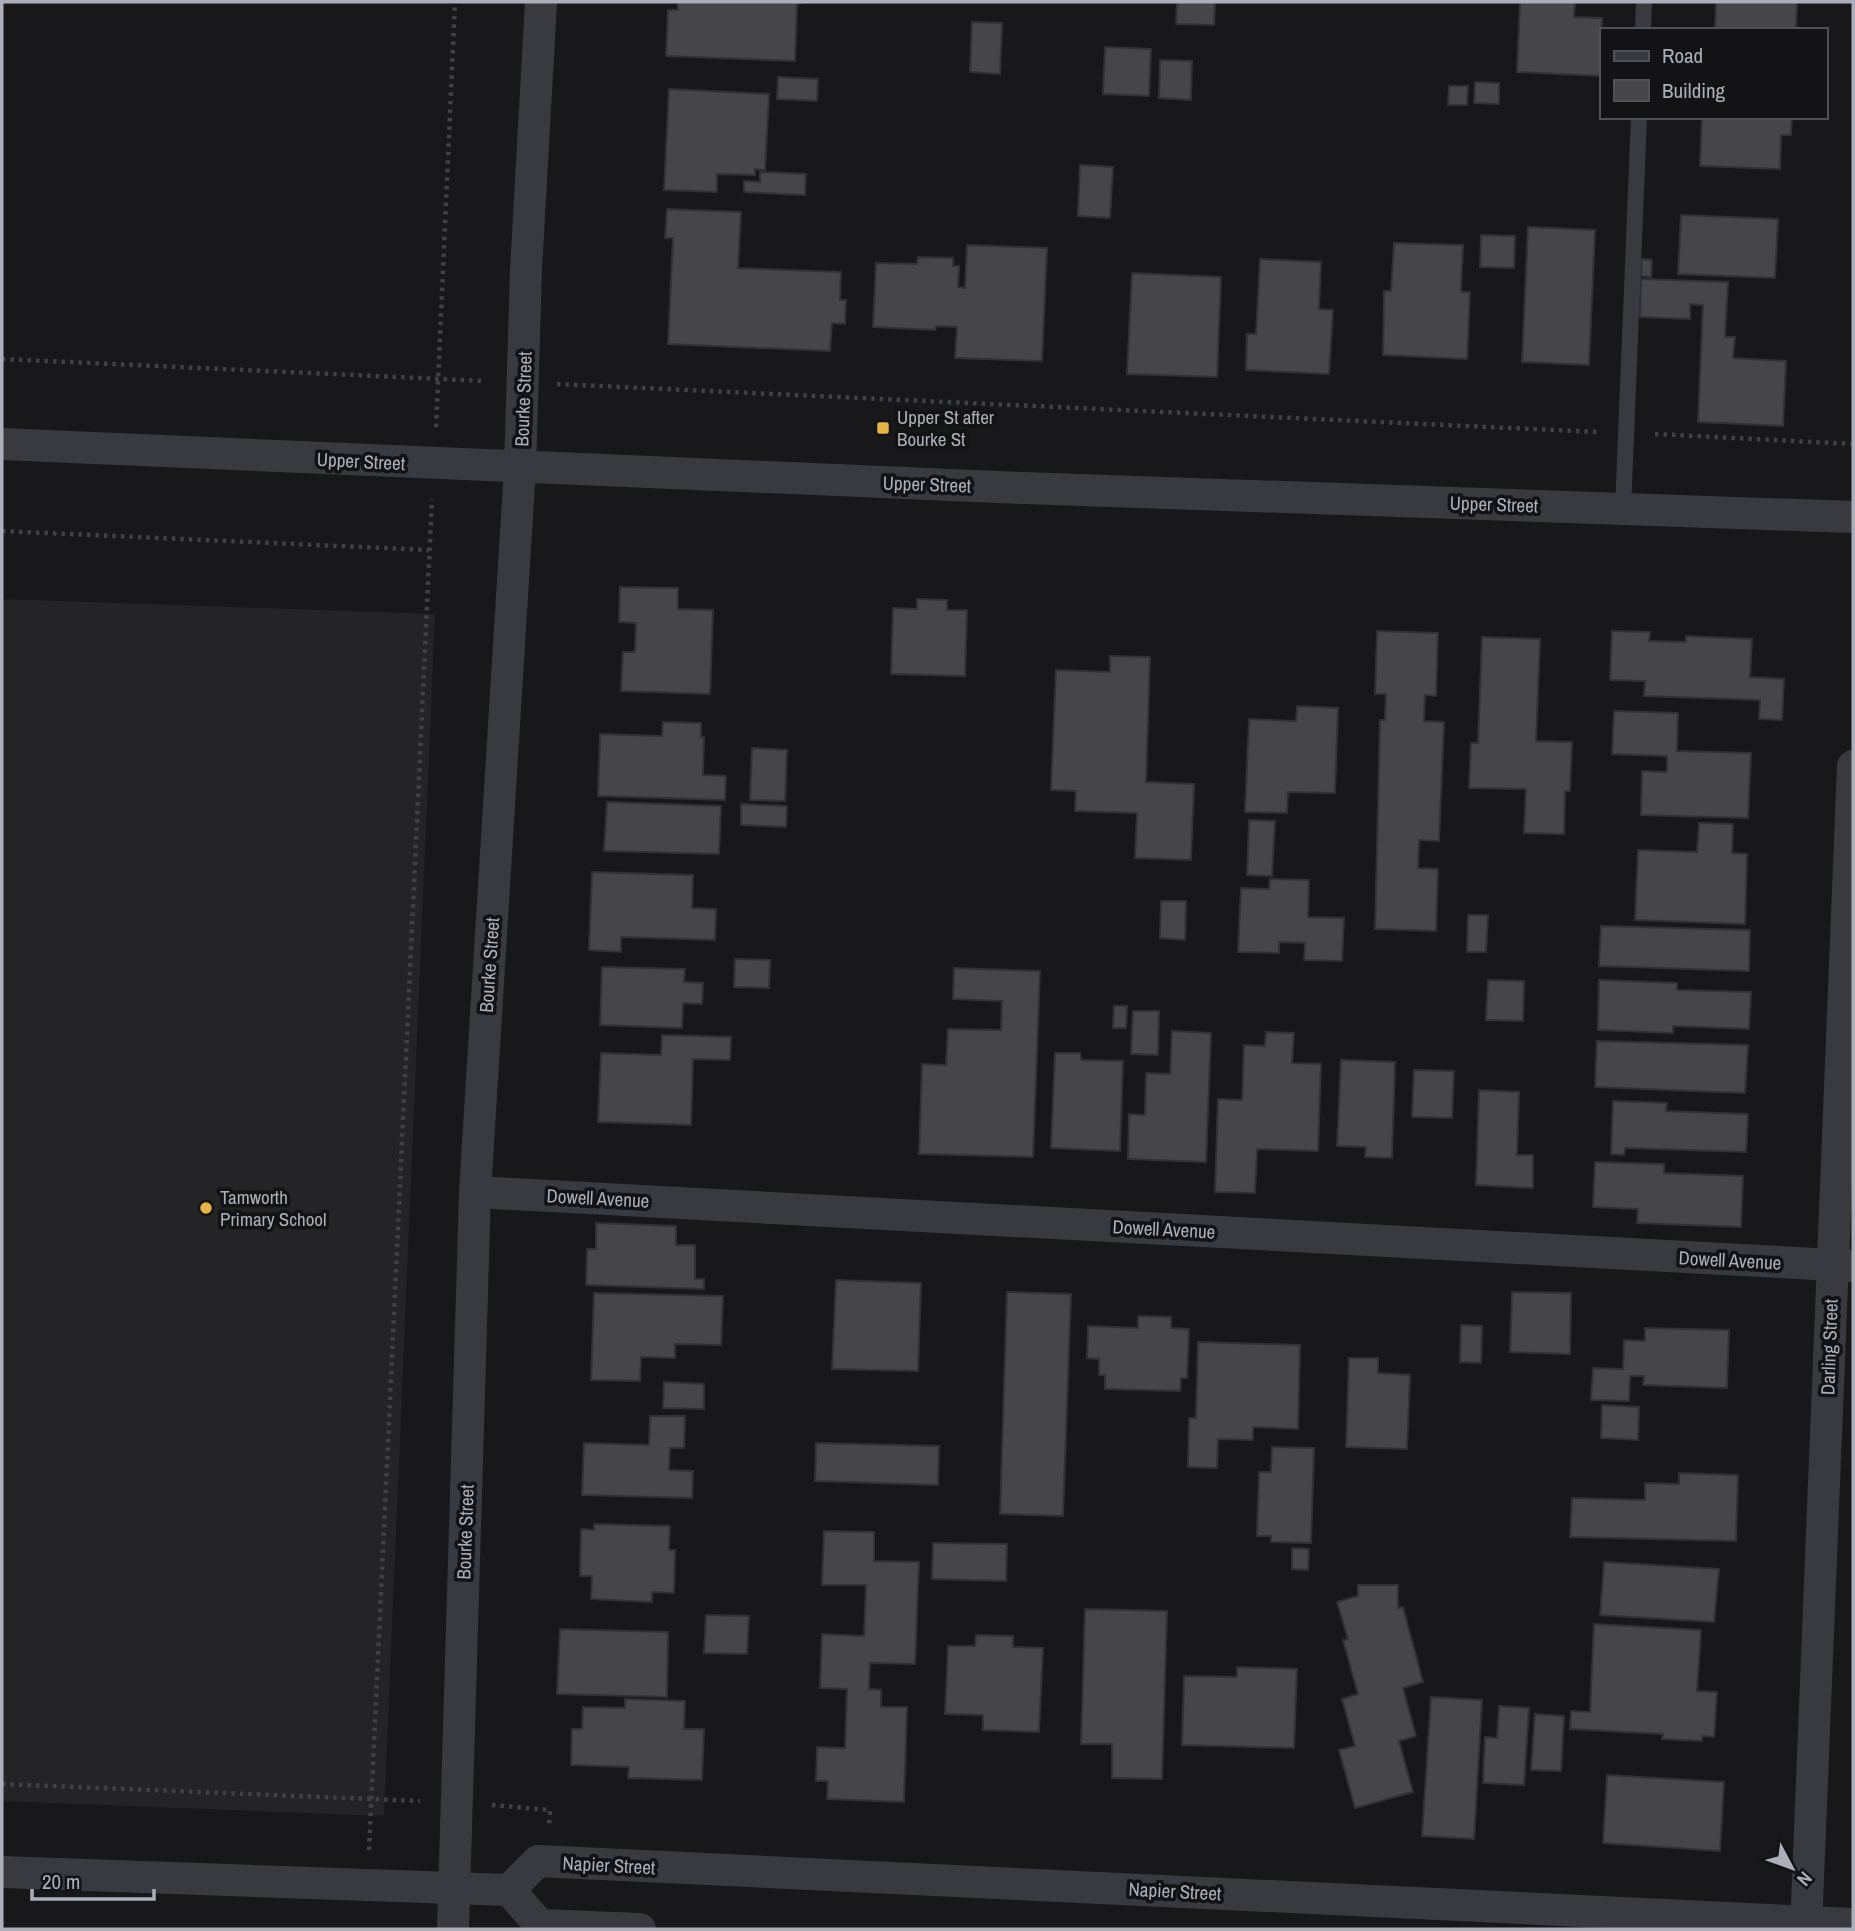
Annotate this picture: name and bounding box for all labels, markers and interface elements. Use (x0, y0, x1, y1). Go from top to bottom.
legend (1600, 28, 1827, 119)
text: Road (1662, 41, 1703, 70)
text: Building (1662, 76, 1726, 105)
street label: Bourke Street (508, 350, 538, 447)
place label: Upper St after Bourke St (897, 404, 995, 452)
marker: Upper St after Bourke St (875, 420, 891, 436)
street label: Upper Street (316, 446, 406, 476)
street label: Upper Street (882, 469, 972, 499)
street label: Upper Street (1449, 489, 1539, 519)
street label: Bourke Street (473, 916, 505, 1013)
street label: Dowell Avenue (546, 1182, 650, 1214)
place label: Tamworth Primary School (220, 1184, 327, 1232)
marker: Tamworth Primary School (198, 1200, 214, 1216)
street label: Dowell Avenue (1112, 1213, 1216, 1245)
street label: Dowell Avenue (1678, 1244, 1782, 1276)
street label: Darling Street (1814, 1298, 1844, 1395)
street label: Bourke Street (450, 1483, 480, 1580)
north arrow (1757, 1833, 1827, 1903)
street label: Napier Street (562, 1850, 657, 1880)
scale bar (32, 1857, 154, 1901)
text: N (1791, 1866, 1818, 1892)
text: 20 m (42, 1867, 80, 1896)
street label: Napier Street (1128, 1876, 1223, 1906)

